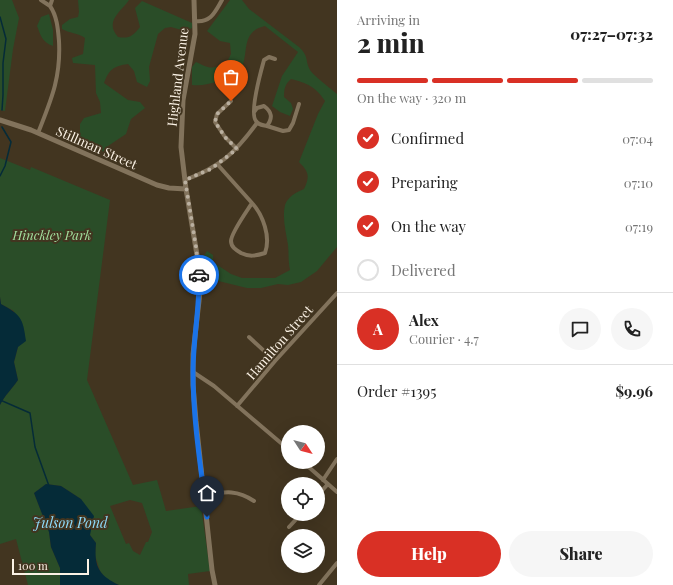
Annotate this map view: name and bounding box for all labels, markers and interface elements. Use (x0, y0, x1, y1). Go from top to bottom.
text: Arriving in (357, 11, 420, 28)
text: 07:27–07:32 (570, 24, 653, 44)
text: 2 min (357, 25, 425, 60)
street label: Highland Avenue (163, 26, 192, 127)
pin (214, 60, 248, 101)
icon: bag (220, 66, 242, 88)
text: On the way · 320 m (357, 89, 466, 106)
street label: Stillman Street (54, 122, 140, 173)
icon: check (357, 127, 379, 149)
text: Confirmed (391, 128, 464, 148)
text: 07:04 (622, 130, 653, 147)
icon: check (357, 171, 379, 193)
text: Preparing (391, 172, 458, 192)
text: 07:10 (624, 174, 653, 191)
icon: check (357, 215, 379, 237)
text: On the way (391, 216, 466, 236)
text: 07:19 (625, 218, 653, 235)
park label: Hinckley Park (12, 226, 92, 243)
courier (179, 255, 219, 295)
text: Delivered (391, 260, 456, 280)
icon: car (188, 264, 210, 286)
street label: Hamilton Street (242, 301, 316, 383)
button: chat (559, 308, 601, 350)
button: phone (611, 308, 653, 350)
text: Alex (409, 310, 439, 330)
text: A (373, 319, 383, 339)
text: Courier · 4.7 (409, 330, 479, 347)
text: Order #1395 (357, 381, 436, 401)
text: $9.96 (615, 381, 653, 401)
north arrow (281, 425, 325, 469)
map controls (281, 425, 325, 573)
pin (190, 476, 224, 517)
button: locate (281, 477, 325, 521)
icon: home (196, 482, 218, 504)
water label: Julson Pond (32, 513, 108, 532)
button: layers (281, 529, 325, 573)
button: Help (357, 531, 501, 577)
button: Share (509, 531, 653, 577)
scale bar (12, 557, 89, 576)
text: 100 m (18, 558, 48, 573)

